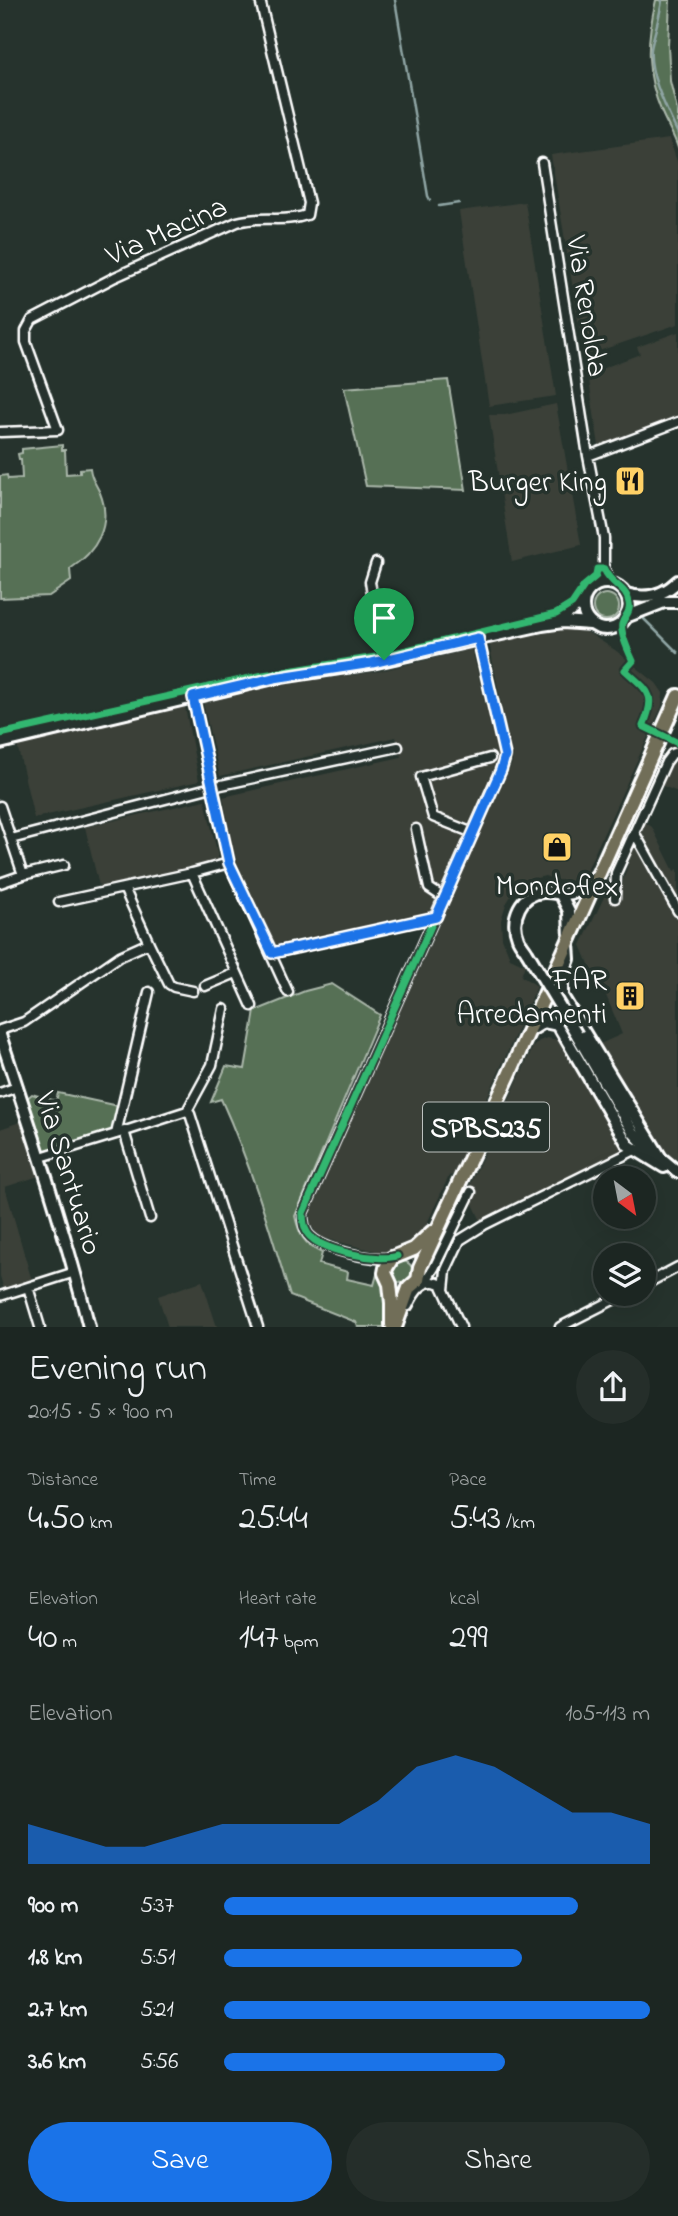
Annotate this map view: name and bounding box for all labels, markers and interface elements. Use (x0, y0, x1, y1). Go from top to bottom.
street label: Via Macina (99, 186, 235, 279)
street label: Via Renolda (552, 232, 618, 380)
place label: Burger King (467, 462, 607, 506)
restaurant icon: Burger King (613, 464, 647, 498)
pin (354, 588, 414, 660)
icon: arrive (365, 599, 403, 637)
shop icon: Mondoflex (540, 830, 574, 864)
place label: Mondoflex (495, 866, 619, 910)
place label: FAR Arredamenti (456, 960, 607, 1038)
building icon: FAR Arredamenti (613, 979, 647, 1013)
street label: Via Santuario (21, 1086, 113, 1261)
road number: SPBS235 (423, 1102, 549, 1152)
north arrow (593, 1166, 656, 1228)
map controls (593, 1166, 656, 1306)
button: layers (593, 1243, 656, 1306)
text: Evening run (28, 1342, 207, 1398)
button: share (576, 1350, 650, 1424)
text: 20:15 · 5 × 900 m (28, 1396, 173, 1429)
text: Distance (28, 1467, 98, 1494)
text: Time (239, 1467, 276, 1494)
text: Pace (449, 1467, 486, 1494)
text: 4.50 (28, 1494, 85, 1545)
text: 25:44 (239, 1494, 308, 1545)
text: 5:43 (449, 1494, 501, 1545)
text: km (85, 1510, 113, 1537)
text: /km (501, 1510, 535, 1537)
text: Elevation (28, 1586, 98, 1613)
text: Heart rate (239, 1586, 317, 1613)
text: kcal (449, 1586, 480, 1613)
text: 40 (28, 1613, 58, 1664)
text: 147 (239, 1613, 279, 1664)
text: 299 (449, 1613, 488, 1664)
text: m (58, 1629, 77, 1656)
text: bpm (279, 1629, 319, 1656)
text: Elevation (28, 1698, 113, 1731)
text: 105–113 m (565, 1698, 650, 1731)
text: 900 m (28, 1890, 78, 1923)
text: 5:37 (140, 1890, 174, 1923)
text: 1.8 km (28, 1942, 82, 1975)
text: 5:51 (140, 1942, 176, 1975)
text: 2.7 km (28, 1994, 87, 2027)
text: 5:21 (140, 1994, 174, 2027)
text: 3.6 km (28, 2046, 86, 2079)
text: 5:56 (140, 2046, 178, 2079)
button: Save (28, 2122, 332, 2202)
button: Share (346, 2122, 650, 2202)

